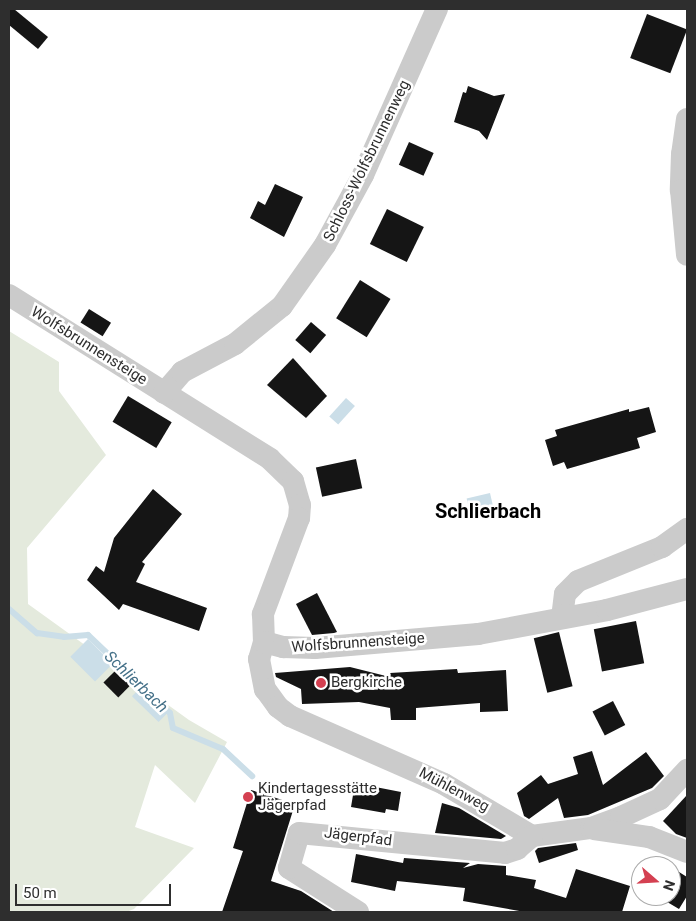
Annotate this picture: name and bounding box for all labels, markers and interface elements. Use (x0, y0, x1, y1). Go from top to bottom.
street label: Schloss-Wolfsbrunnenweg (320, 77, 414, 245)
street label: Wolfsbrunnensteige (28, 303, 150, 389)
district label: Schlierbach (435, 499, 541, 523)
street label: Wolfsbrunnensteige (291, 629, 425, 657)
water label: Schlierbach (100, 647, 172, 717)
place label: Bergkirche (331, 674, 402, 692)
marker: Bergkirche (315, 677, 327, 689)
street label: Mühlenweg (416, 764, 492, 816)
place label: Kindertagesstätte Jägerpfad (258, 779, 377, 814)
marker: Kindertagesstätte Jägerpfad (242, 791, 254, 803)
street label: Jägerpfad (323, 824, 393, 850)
north arrow (631, 856, 681, 906)
scale bar (18, 874, 174, 906)
text: N (660, 878, 678, 893)
text: 50 m (23, 884, 57, 902)

